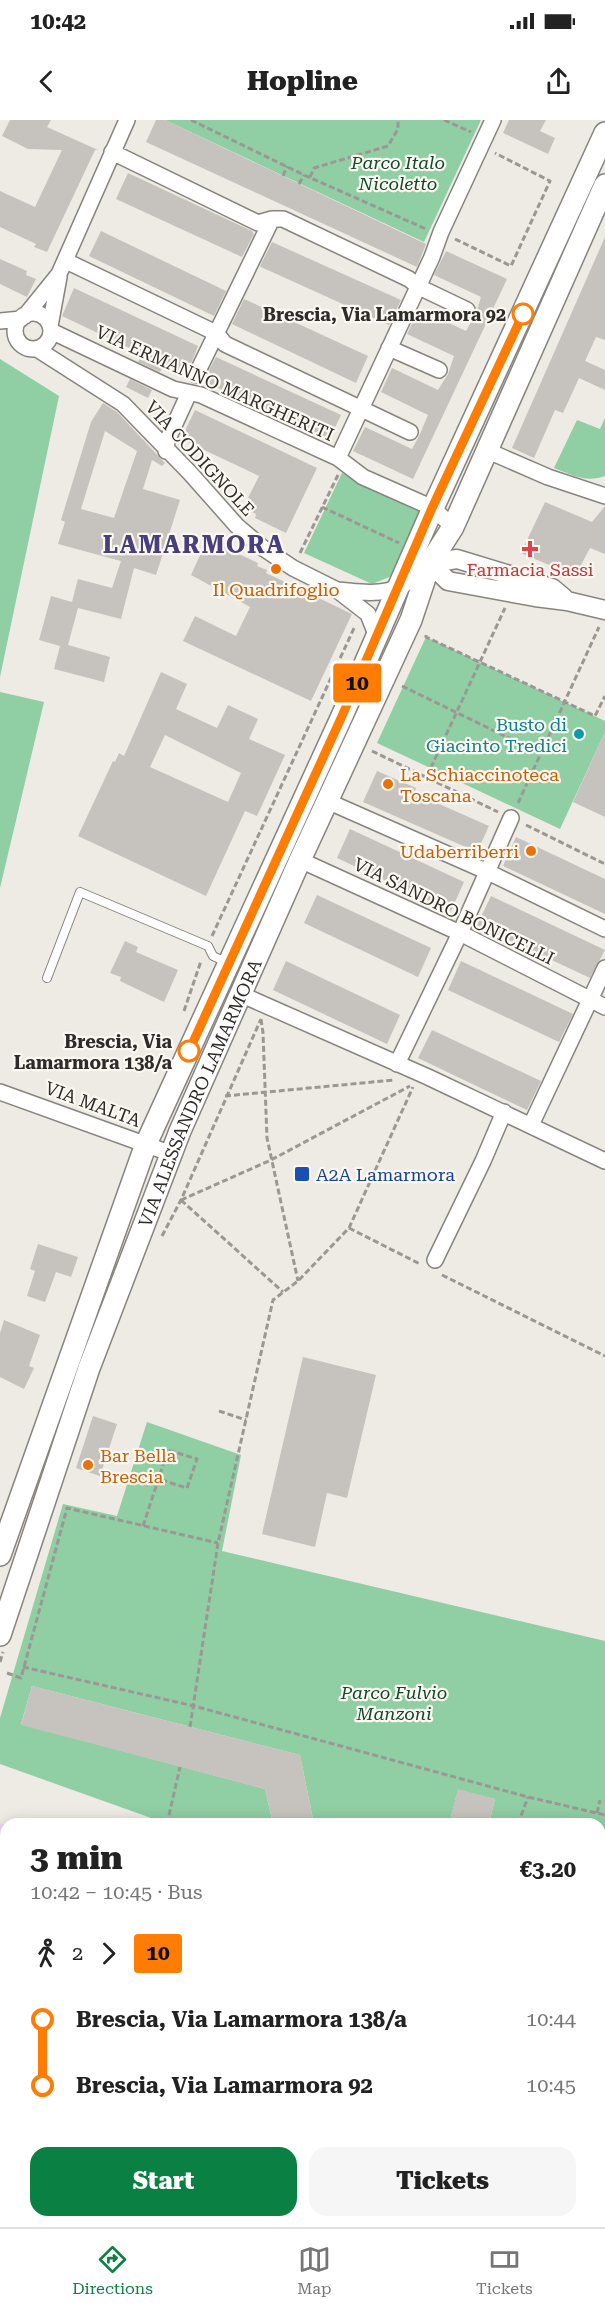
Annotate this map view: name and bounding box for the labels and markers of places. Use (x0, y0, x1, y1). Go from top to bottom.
marker: Brescia, Via Lamarmora 92 (512, 303, 534, 325)
place label: Brescia, Via Lamarmora 92 (263, 304, 506, 325)
marker: Farmacia Sassi (523, 542, 537, 556)
place label: Farmacia Sassi (467, 559, 594, 580)
marker: Il Quadrifoglio (269, 562, 283, 576)
place label: Il Quadrifoglio (212, 579, 340, 600)
place label: Busto di Giacinto Tredici (426, 714, 567, 756)
marker: Busto di Giacinto Tredici (572, 727, 586, 741)
place label: La Schiaccinoteca Toscana (400, 764, 559, 806)
marker: La Schiaccinoteca Toscana (381, 777, 395, 791)
place label: Udaberriberri (400, 841, 519, 862)
marker: Udaberriberri (524, 844, 538, 858)
place label: Brescia, Via Lamarmora 138/a (14, 1031, 172, 1073)
marker: Brescia, Via Lamarmora 138/a (178, 1040, 200, 1062)
place label: A2A Lamarmora (316, 1164, 455, 1185)
marker: A2A Lamarmora (293, 1165, 311, 1183)
place label: Bar Bella Brescia (100, 1445, 177, 1487)
marker: Bar Bella Brescia (81, 1458, 95, 1472)

